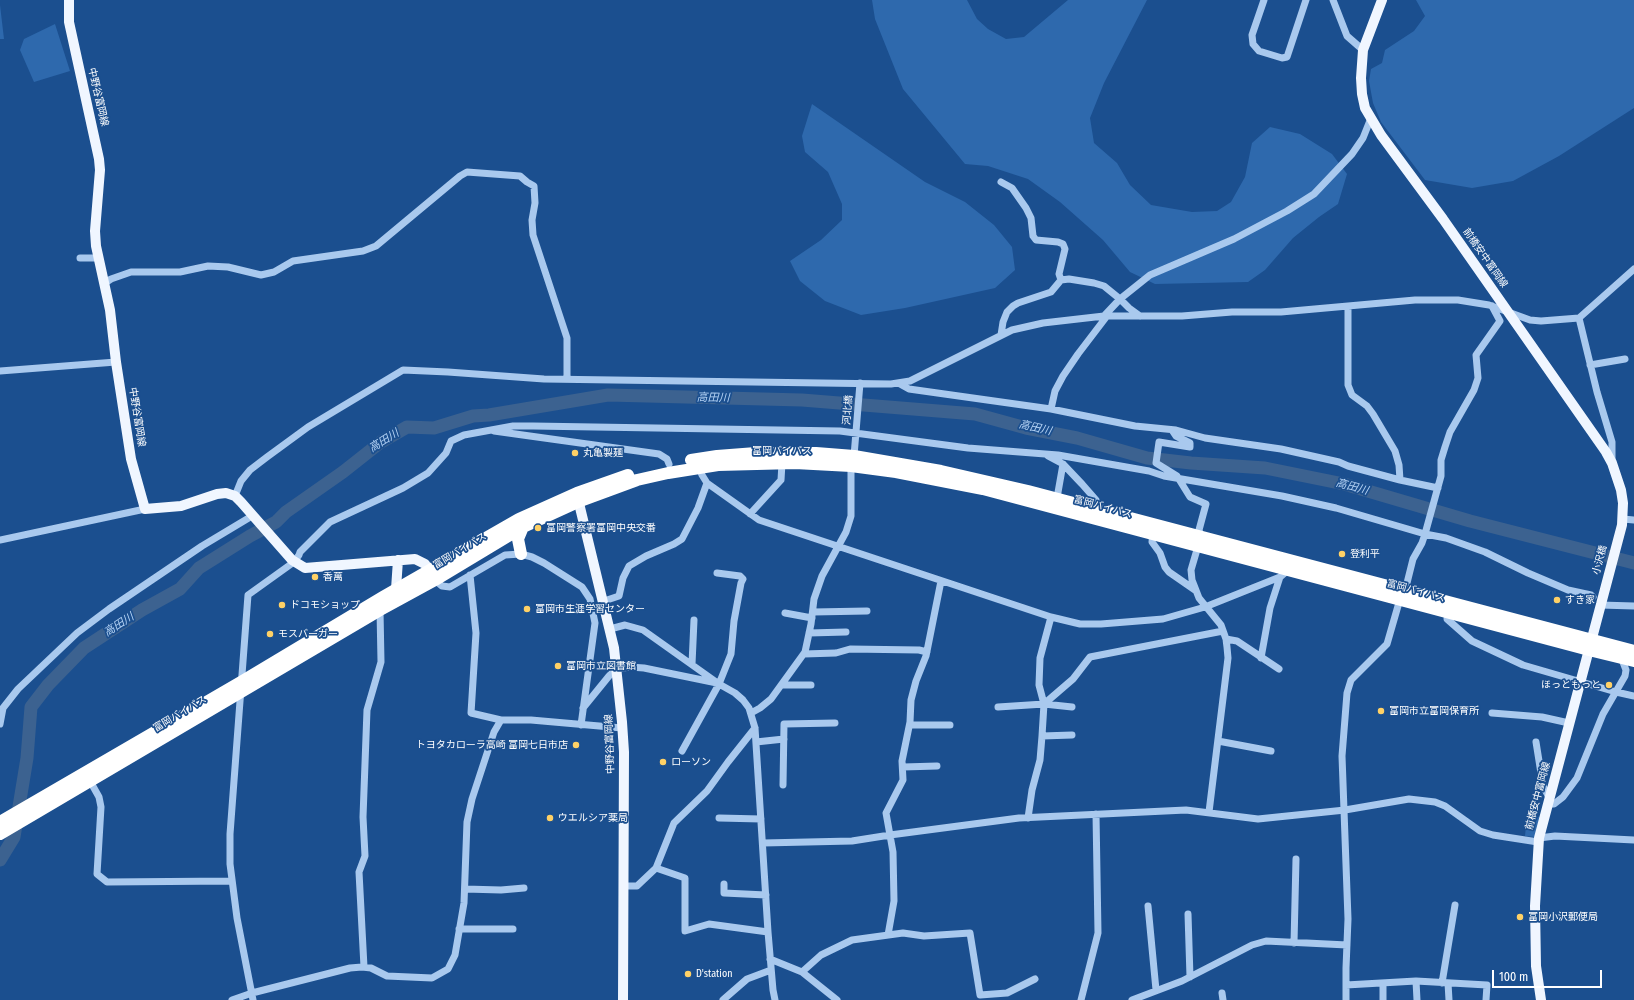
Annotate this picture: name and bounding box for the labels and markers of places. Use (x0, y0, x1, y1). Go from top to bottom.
place label: 丸亀製麺 (583, 447, 623, 459)
marker: 丸亀製麺 (570, 448, 580, 458)
place label: 富岡警察署富岡中央交番 (546, 522, 656, 534)
marker: 富岡警察署富岡中央交番 (533, 523, 543, 533)
place label: 登利平 (1350, 548, 1380, 560)
marker: 登利平 (1337, 549, 1347, 559)
place label: 香萬 (323, 571, 343, 583)
marker: 香萬 (310, 572, 320, 582)
place label: すき家 (1565, 594, 1595, 606)
marker: すき家 (1552, 595, 1562, 605)
place label: ドコモショップ (290, 599, 360, 611)
marker: ドコモショップ (277, 600, 287, 610)
place label: 富岡市生涯学習センター (535, 603, 645, 615)
marker: 富岡市生涯学習センター (522, 604, 532, 614)
place label: モスバーガー (278, 628, 338, 640)
marker: モスバーガー (265, 629, 275, 639)
place label: 富岡市立図書館 (566, 660, 636, 672)
marker: 富岡市立図書館 (553, 661, 563, 671)
place label: ほっともっと (1541, 679, 1601, 691)
marker: ほっともっと (1604, 680, 1614, 690)
place label: 富岡市立富岡保育所 (1389, 705, 1479, 717)
marker: 富岡市立富岡保育所 (1376, 706, 1386, 716)
place label: トヨタカローラ高崎 富岡七日市店 (416, 739, 568, 751)
marker: トヨタカローラ高崎 富岡七日市店 (571, 740, 581, 750)
place label: ローソン (671, 756, 711, 768)
marker: ローソン (658, 757, 668, 767)
place label: ウエルシア薬局 (558, 812, 628, 824)
marker: ウエルシア薬局 (545, 813, 555, 823)
place label: 富岡小沢郵便局 (1528, 911, 1598, 923)
marker: 富岡小沢郵便局 (1515, 912, 1525, 922)
place label: D'station (696, 968, 732, 980)
marker: D'station (683, 969, 693, 979)

